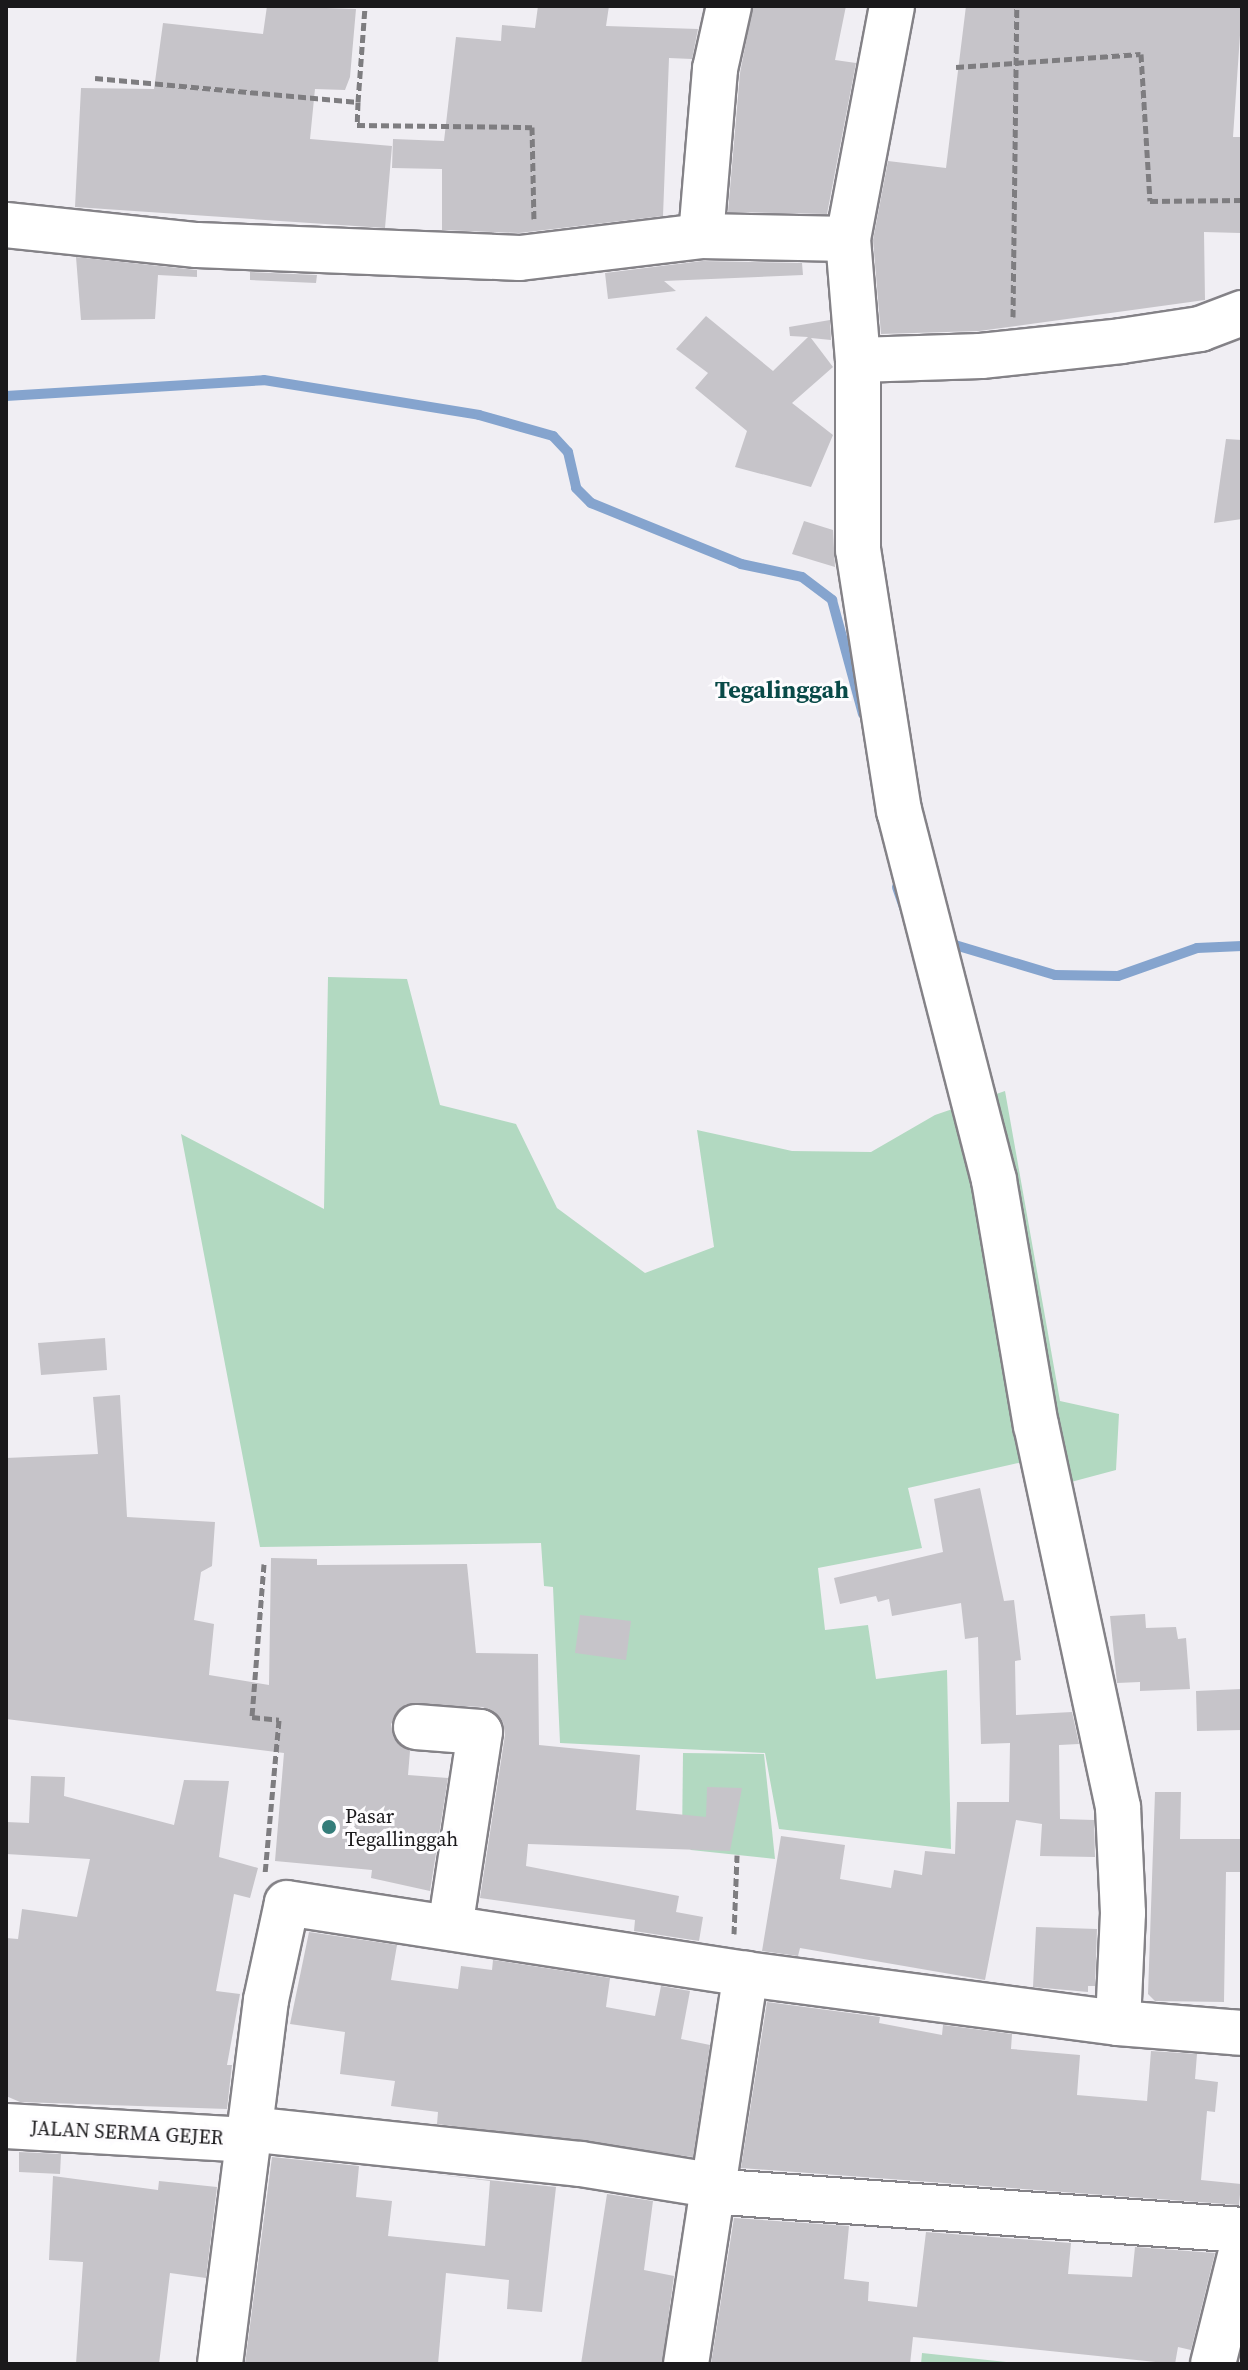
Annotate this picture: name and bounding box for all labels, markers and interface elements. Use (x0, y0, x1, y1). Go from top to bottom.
district label: Tegalinggah (715, 676, 849, 704)
place label: Pasar Tegallinggah (345, 1804, 458, 1851)
marker: Pasar Tegallinggah (320, 1818, 338, 1836)
street label: JALAN SERMA GEJER (30, 2116, 224, 2150)

